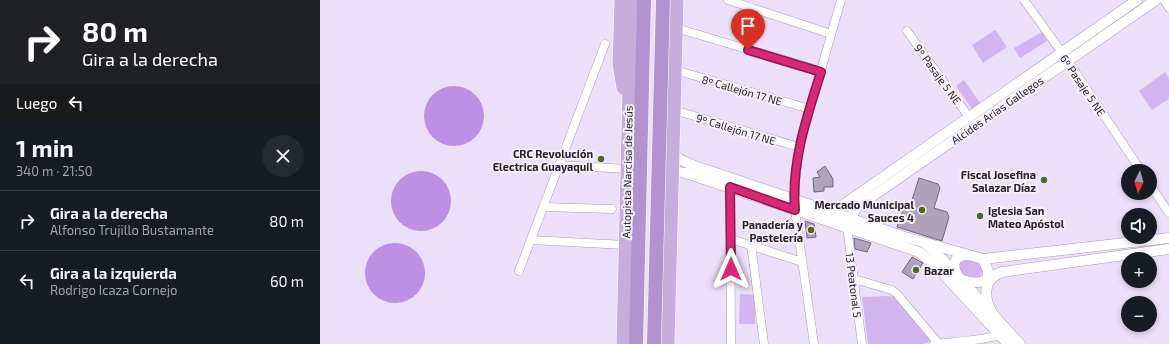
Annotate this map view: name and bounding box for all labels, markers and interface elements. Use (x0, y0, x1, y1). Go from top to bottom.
pin (731, 9, 765, 50)
text: 80 m (82, 14, 148, 48)
icon: arrive (737, 15, 759, 37)
icon: right (16, 16, 68, 68)
street label: 9º Pasaje 5 NE (911, 41, 964, 107)
text: Gira a la derecha (82, 48, 218, 70)
street label: 6º Pasaje 5 NE (1057, 52, 1108, 119)
street label: 8º Callejón 17 NE (700, 72, 784, 109)
street label: Alcides Arias Gallegos (948, 73, 1046, 147)
icon: left (65, 92, 87, 114)
text: Luego (16, 94, 57, 112)
street label: Autopista Narcisa de Jesús (619, 105, 635, 238)
street label: 9º Callejón 17 NE (694, 111, 777, 148)
text: 1 min (16, 133, 74, 162)
button: close (262, 135, 304, 177)
place label: CRC Revolución Electrica Guayaquil (493, 147, 593, 174)
marker: CRC Revolución Electrica Guayaquil (596, 154, 606, 164)
text: 340 m · 21:50 (16, 163, 93, 179)
north arrow (1121, 164, 1157, 200)
map controls (1121, 164, 1157, 332)
place label: Fiscal Josefina Salazar Díaz (961, 168, 1036, 194)
marker: Fiscal Josefina Salazar Díaz (1039, 175, 1049, 185)
place label: Mercado Municipal Sauces 4 (814, 198, 914, 224)
text: Gira a la derecha (50, 204, 168, 222)
place label: Iglesia San Mateo Apóstol (988, 204, 1065, 230)
marker: Mercado Municipal Sauces 4 (917, 205, 927, 215)
button: sound (1121, 208, 1157, 244)
icon: right (16, 210, 38, 232)
marker: Iglesia San Mateo Apóstol (975, 211, 985, 221)
text: 80 m (269, 212, 304, 230)
place label: Panadería y Pastelería (742, 218, 804, 244)
text: Alfonso Trujillo Bustamante (50, 222, 214, 238)
marker: Panadería y Pastelería (806, 225, 816, 235)
position arrow (710, 248, 752, 290)
street label: 13 Peatonal 5 (844, 252, 864, 318)
button: + (1121, 252, 1157, 288)
text: Gira a la izquierda (50, 264, 177, 282)
place label: Bazar (924, 264, 954, 277)
marker: Bazar (911, 265, 921, 275)
icon: left (16, 270, 38, 292)
text: 60 m (270, 272, 304, 290)
text: Rodrigo Icaza Cornejo (50, 282, 177, 298)
button: − (1121, 296, 1157, 332)

